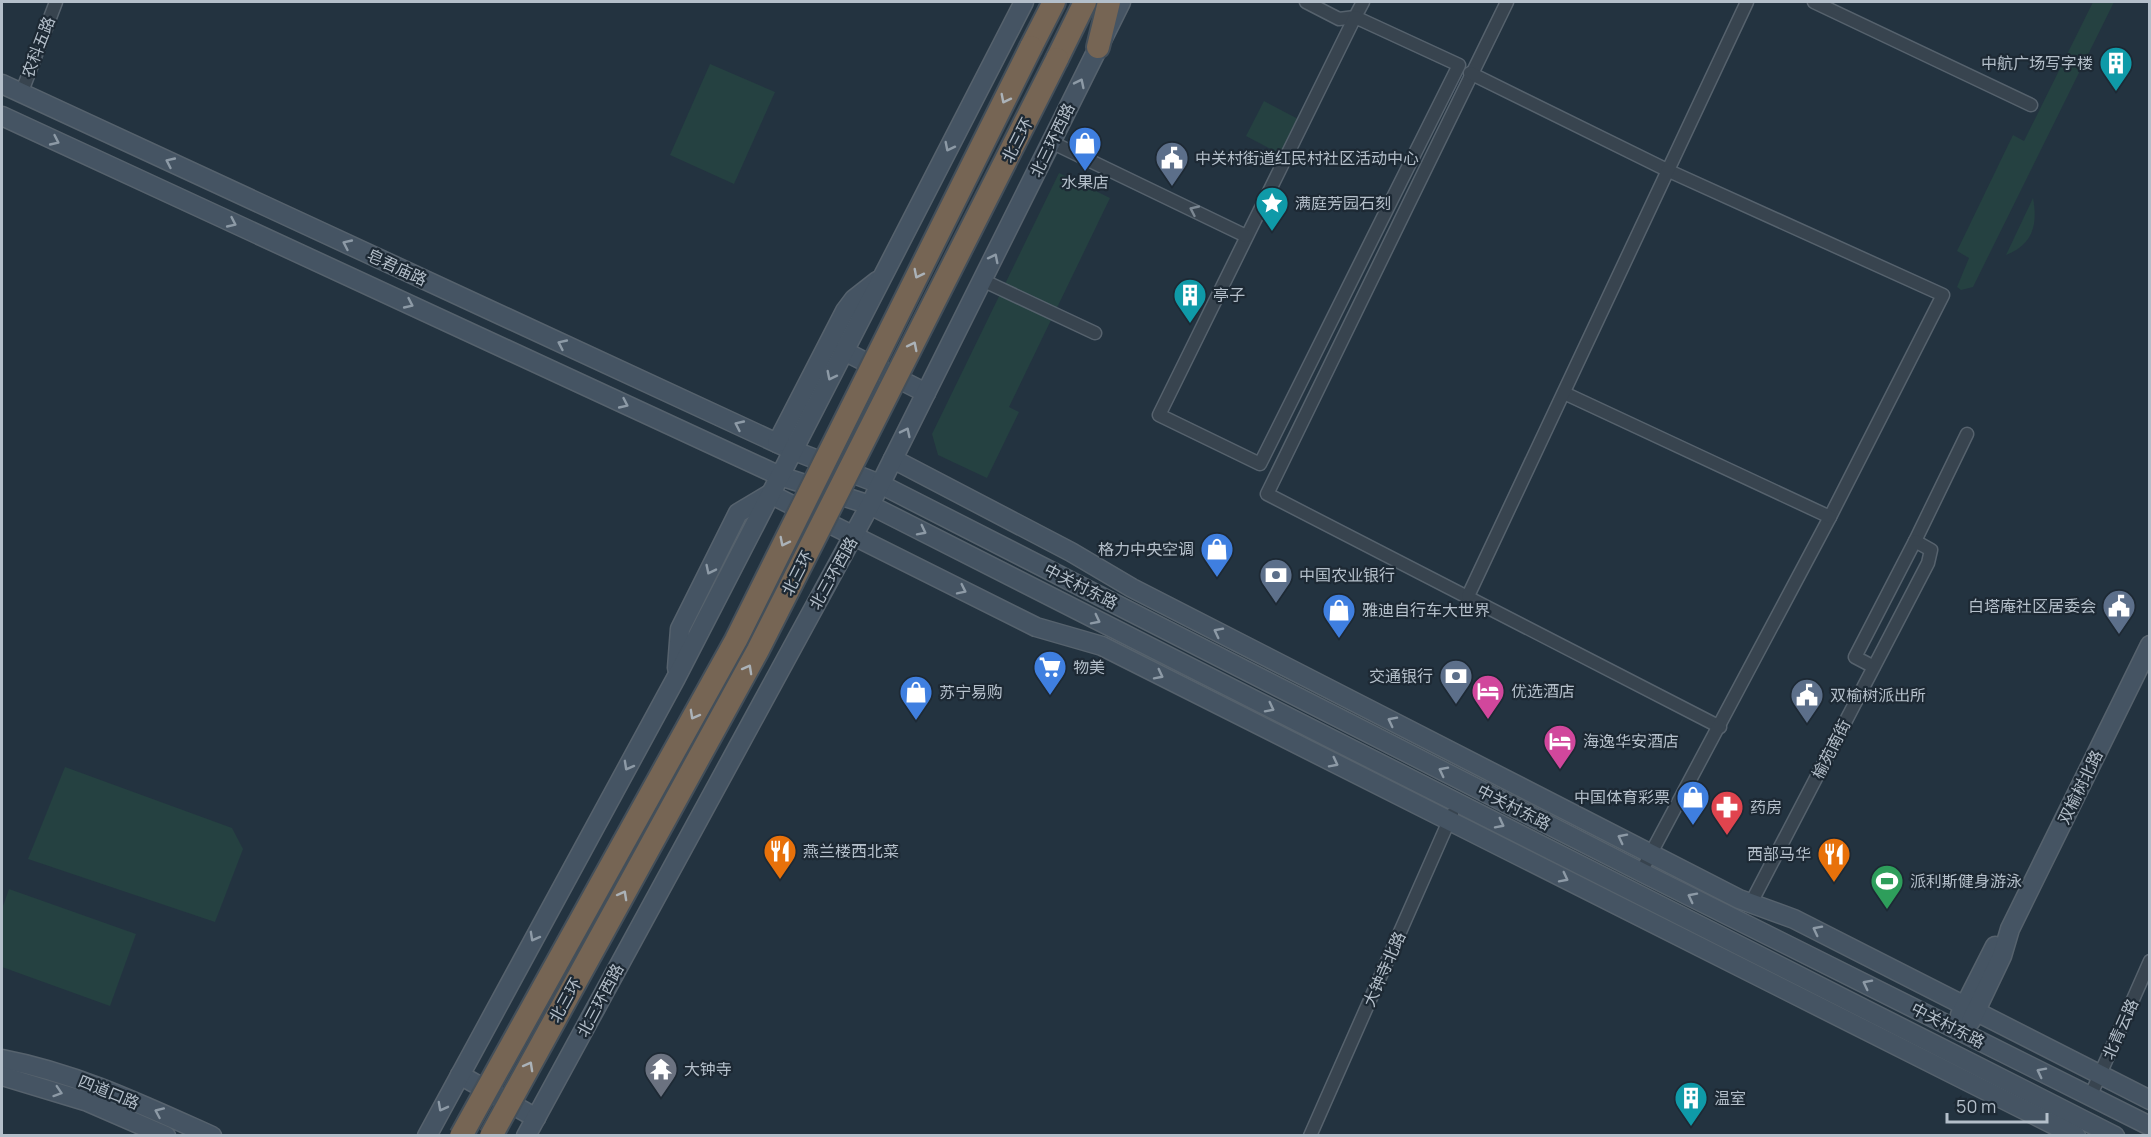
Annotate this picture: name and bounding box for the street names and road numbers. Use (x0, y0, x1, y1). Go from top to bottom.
street label: 农科五路 (16, 13, 60, 81)
street label: 北三环西路 (1025, 99, 1079, 181)
street label: 北三环 (996, 114, 1038, 166)
street label: 皂君庙路 (363, 244, 431, 290)
street label: 北三环西路 (804, 533, 862, 613)
street label: 北三环 (776, 547, 818, 599)
street label: 中关村东路 (1040, 558, 1122, 614)
street label: 榆苑南街 (1807, 715, 1855, 783)
street label: 双榆树北路 (2053, 746, 2107, 828)
street label: 中关村东路 (1473, 779, 1555, 835)
street label: 大钟寺北路 (1358, 928, 1410, 1010)
street label: 北三环西路 (572, 960, 628, 1040)
street label: 北三环 (544, 974, 586, 1026)
street label: 北青云路 (2097, 995, 2143, 1063)
street label: 中关村东路 (1907, 997, 1989, 1053)
street label: 四道口路 (75, 1070, 143, 1114)

